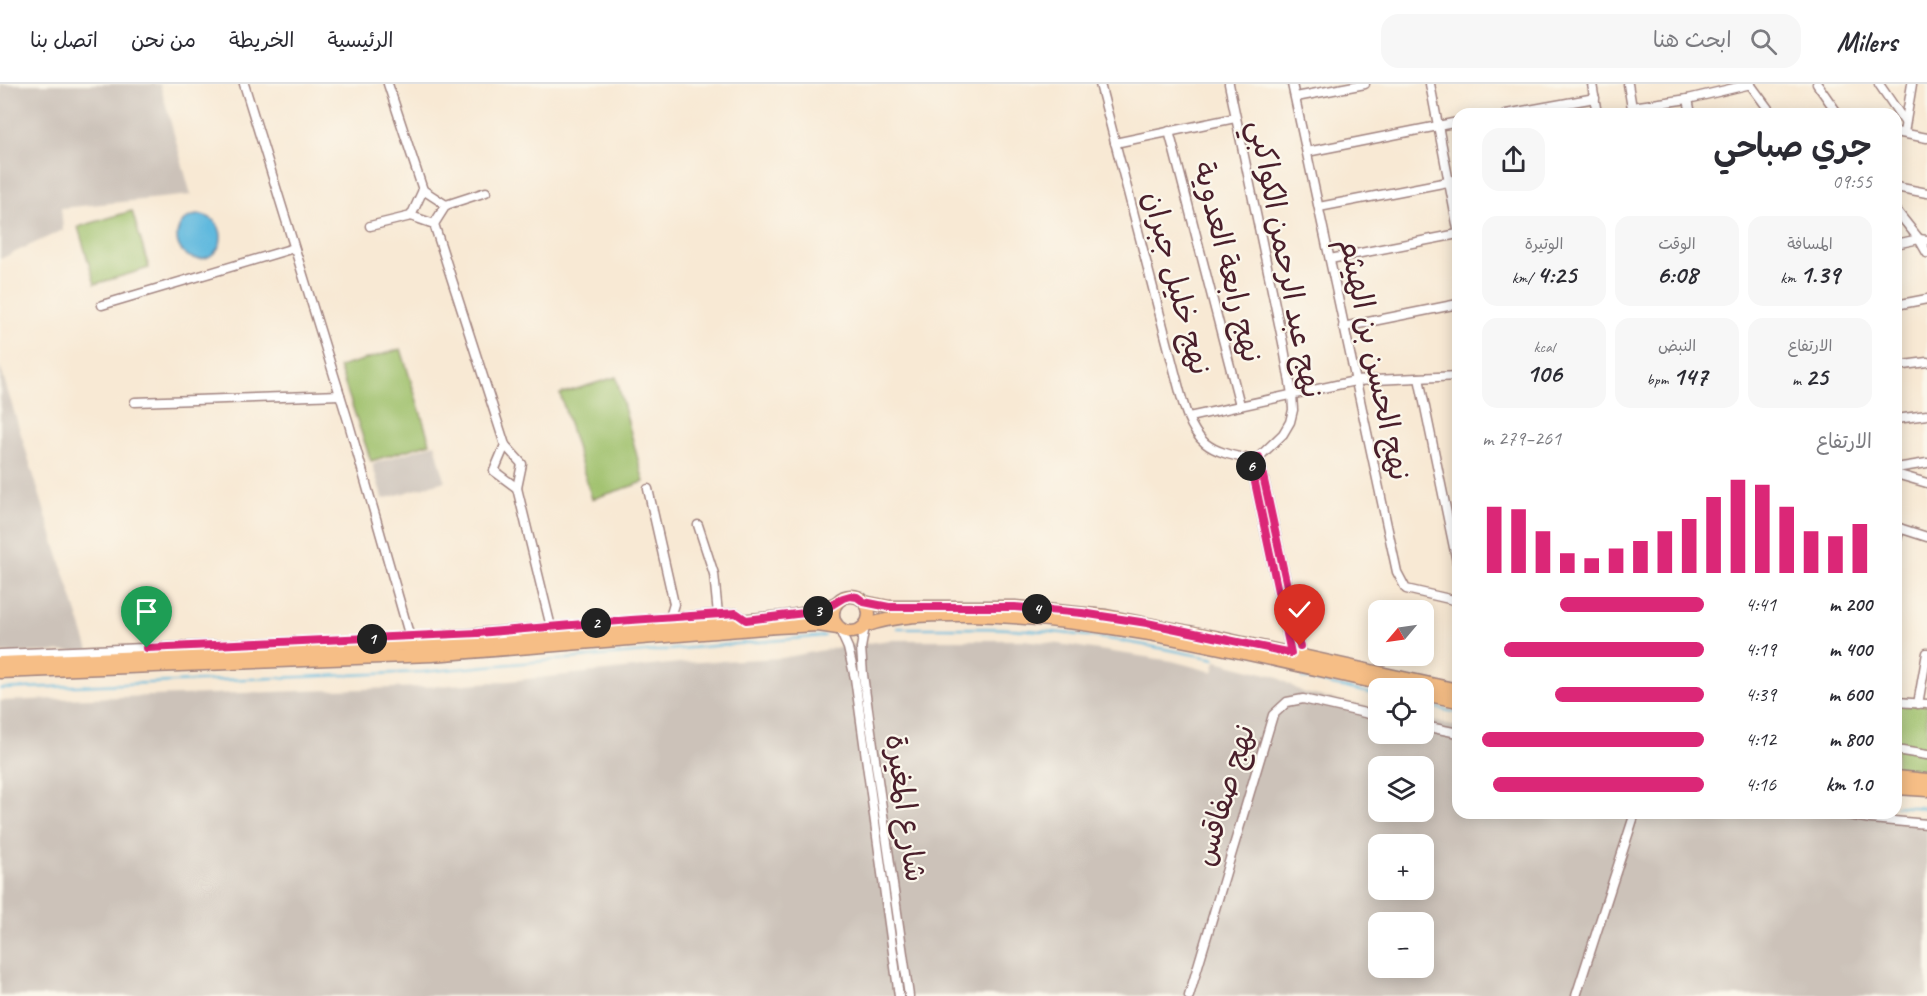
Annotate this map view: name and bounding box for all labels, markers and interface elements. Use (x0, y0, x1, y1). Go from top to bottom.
search box (1381, 14, 1801, 68)
text: Milers (1837, 24, 1897, 59)
icon: search (1747, 25, 1780, 58)
text: ابحث هنا (1653, 26, 1732, 54)
text: اتصل بنا (30, 27, 98, 53)
text: من نحن (131, 27, 196, 53)
text: الخريطة (229, 27, 295, 53)
text: الرئيسية (328, 27, 393, 53)
street label: نهج عبد الرحمن الكواكبي (1234, 117, 1332, 403)
text: جري صباحي (1713, 125, 1872, 167)
button: share (1482, 128, 1545, 191)
street label: نهج رابعة العدوية (1184, 158, 1271, 367)
text: 09:55 (1832, 169, 1872, 194)
street label: نهج خليل جبران (1133, 187, 1220, 379)
street label: نهج الحسن بن الهيثم (1327, 234, 1419, 485)
text: الوتيرة (1525, 234, 1563, 254)
text: الوقت (1658, 234, 1696, 254)
text: المسافة (1787, 234, 1833, 254)
text: 4:25 (1536, 258, 1576, 291)
text: 6:08 (1657, 258, 1697, 291)
text: 1.39 (1800, 258, 1840, 291)
text: /km (1512, 268, 1536, 288)
text: km (1780, 268, 1800, 288)
text: النبض (1658, 336, 1696, 356)
text: الارتفاع (1788, 336, 1832, 356)
text: kcal (1533, 337, 1555, 357)
text: 106 (1526, 357, 1562, 390)
text: 147 (1672, 360, 1707, 393)
text: 25 (1805, 360, 1828, 393)
text: bpm (1647, 370, 1672, 390)
text: m (1792, 370, 1805, 390)
text: 261–279 m (1482, 426, 1561, 451)
text: الارتفاع (1816, 429, 1872, 454)
pin: 6 (1236, 451, 1266, 481)
text: 6 (1247, 456, 1255, 476)
pin (1274, 584, 1325, 646)
pin (121, 586, 172, 648)
text: 4:41 (1745, 592, 1776, 617)
text: 200 m (1829, 592, 1872, 617)
icon: check (1283, 593, 1316, 626)
pin: 4 (1022, 594, 1052, 624)
icon: arrive (130, 595, 163, 628)
pin: 3 (803, 596, 833, 626)
text: 4 (1033, 599, 1041, 619)
north arrow (1368, 600, 1434, 666)
map controls (1368, 600, 1434, 978)
text: 3 (814, 601, 822, 621)
pin: 2 (581, 608, 611, 638)
text: 2 (592, 613, 600, 633)
pin: 1 (357, 624, 387, 654)
text: 1 (368, 629, 376, 649)
text: 4:19 (1745, 637, 1776, 662)
text: 400 m (1829, 637, 1872, 662)
button: locate (1368, 678, 1434, 744)
text: 4:39 (1745, 682, 1776, 707)
text: 600 m (1828, 682, 1872, 707)
street label: نهج صفاقس (1184, 720, 1264, 871)
text: 4:12 (1745, 727, 1776, 752)
text: 800 m (1829, 727, 1872, 752)
street label: شارع المغيرة (875, 732, 935, 884)
button: layers (1368, 756, 1434, 822)
text: 4:16 (1745, 772, 1776, 797)
text: 1.0 km (1825, 772, 1872, 797)
button: + (1368, 834, 1434, 900)
button: − (1368, 912, 1434, 978)

